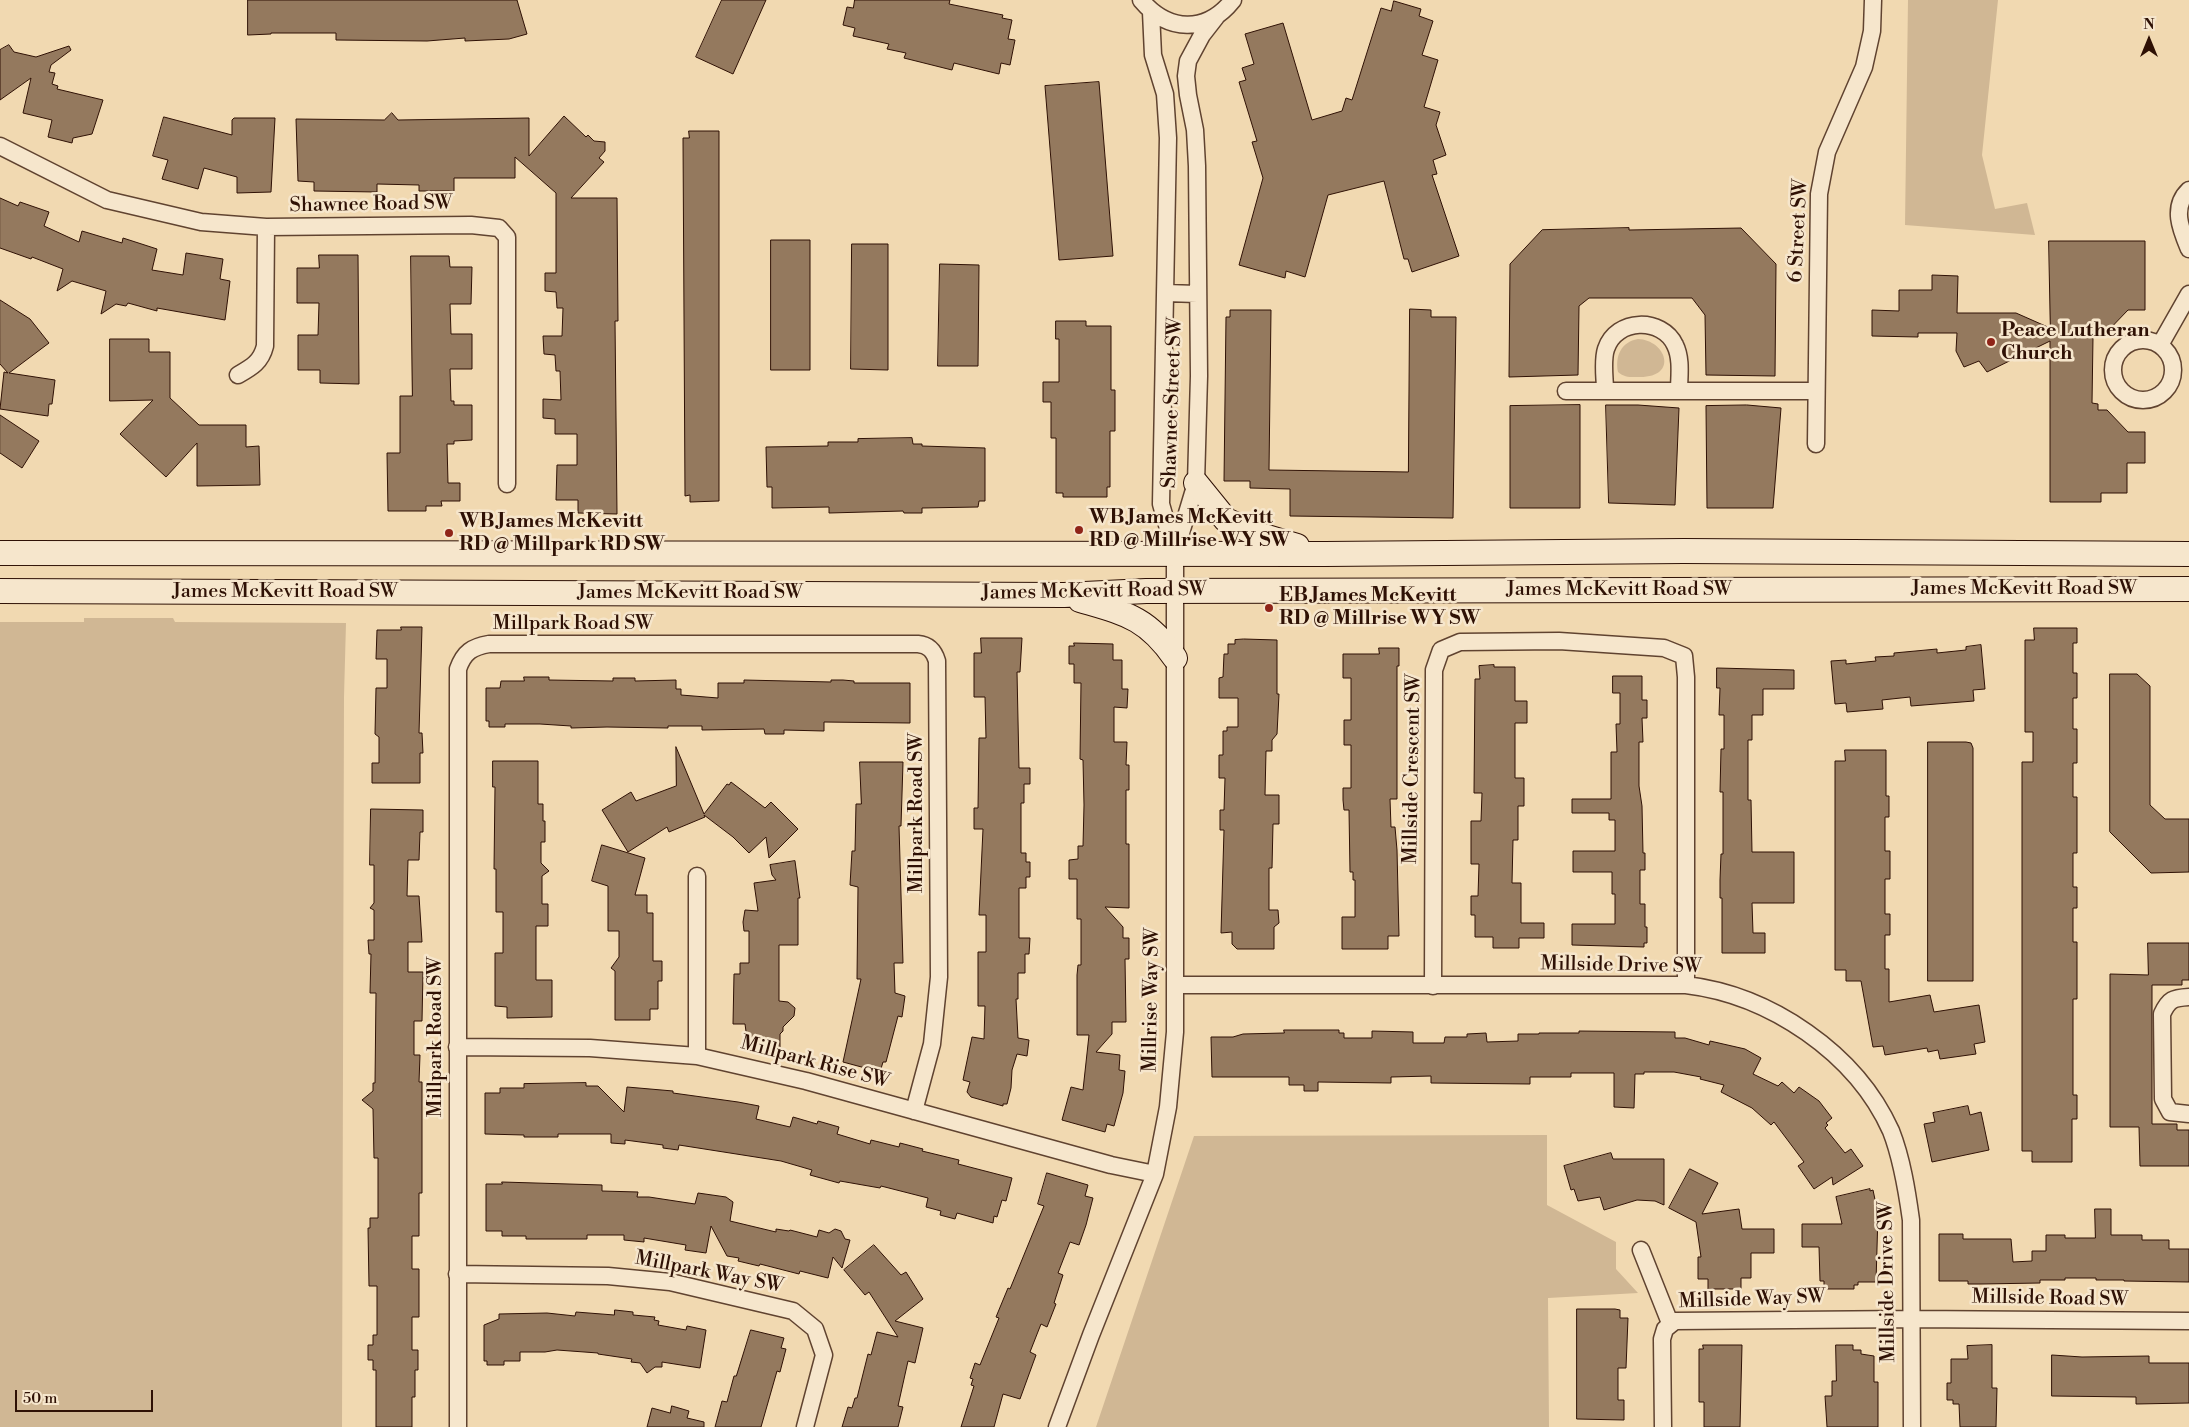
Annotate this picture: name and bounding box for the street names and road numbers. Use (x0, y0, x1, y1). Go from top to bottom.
street label: 6 Street SW (1784, 179, 1814, 283)
street label: Shawnee Road SW (289, 192, 453, 218)
street label: Shawnee Street SW (1158, 317, 1188, 489)
street label: James McKevitt Road SW (1911, 577, 2137, 601)
street label: James McKevitt Road SW (981, 578, 1207, 606)
street label: James McKevitt Road SW (1506, 578, 1732, 602)
street label: James McKevitt Road SW (172, 580, 398, 604)
street label: James McKevitt Road SW (577, 581, 803, 605)
street label: Millpark Road SW (493, 612, 653, 636)
street label: Millside Crescent SW (1399, 674, 1427, 864)
street label: Millpark Road SW (905, 733, 929, 893)
street label: Millrise Way SW (1139, 928, 1165, 1072)
street label: Millside Drive SW (1540, 953, 1702, 979)
street label: Millpark Road SW (424, 957, 448, 1117)
street label: Millpark Rise SW (738, 1032, 892, 1094)
street label: Millside Drive SW (1875, 1201, 1901, 1363)
street label: Millpark Way SW (633, 1247, 785, 1299)
street label: Millside Way SW (1678, 1285, 1826, 1315)
street label: Millside Road SW (1971, 1286, 2129, 1312)

